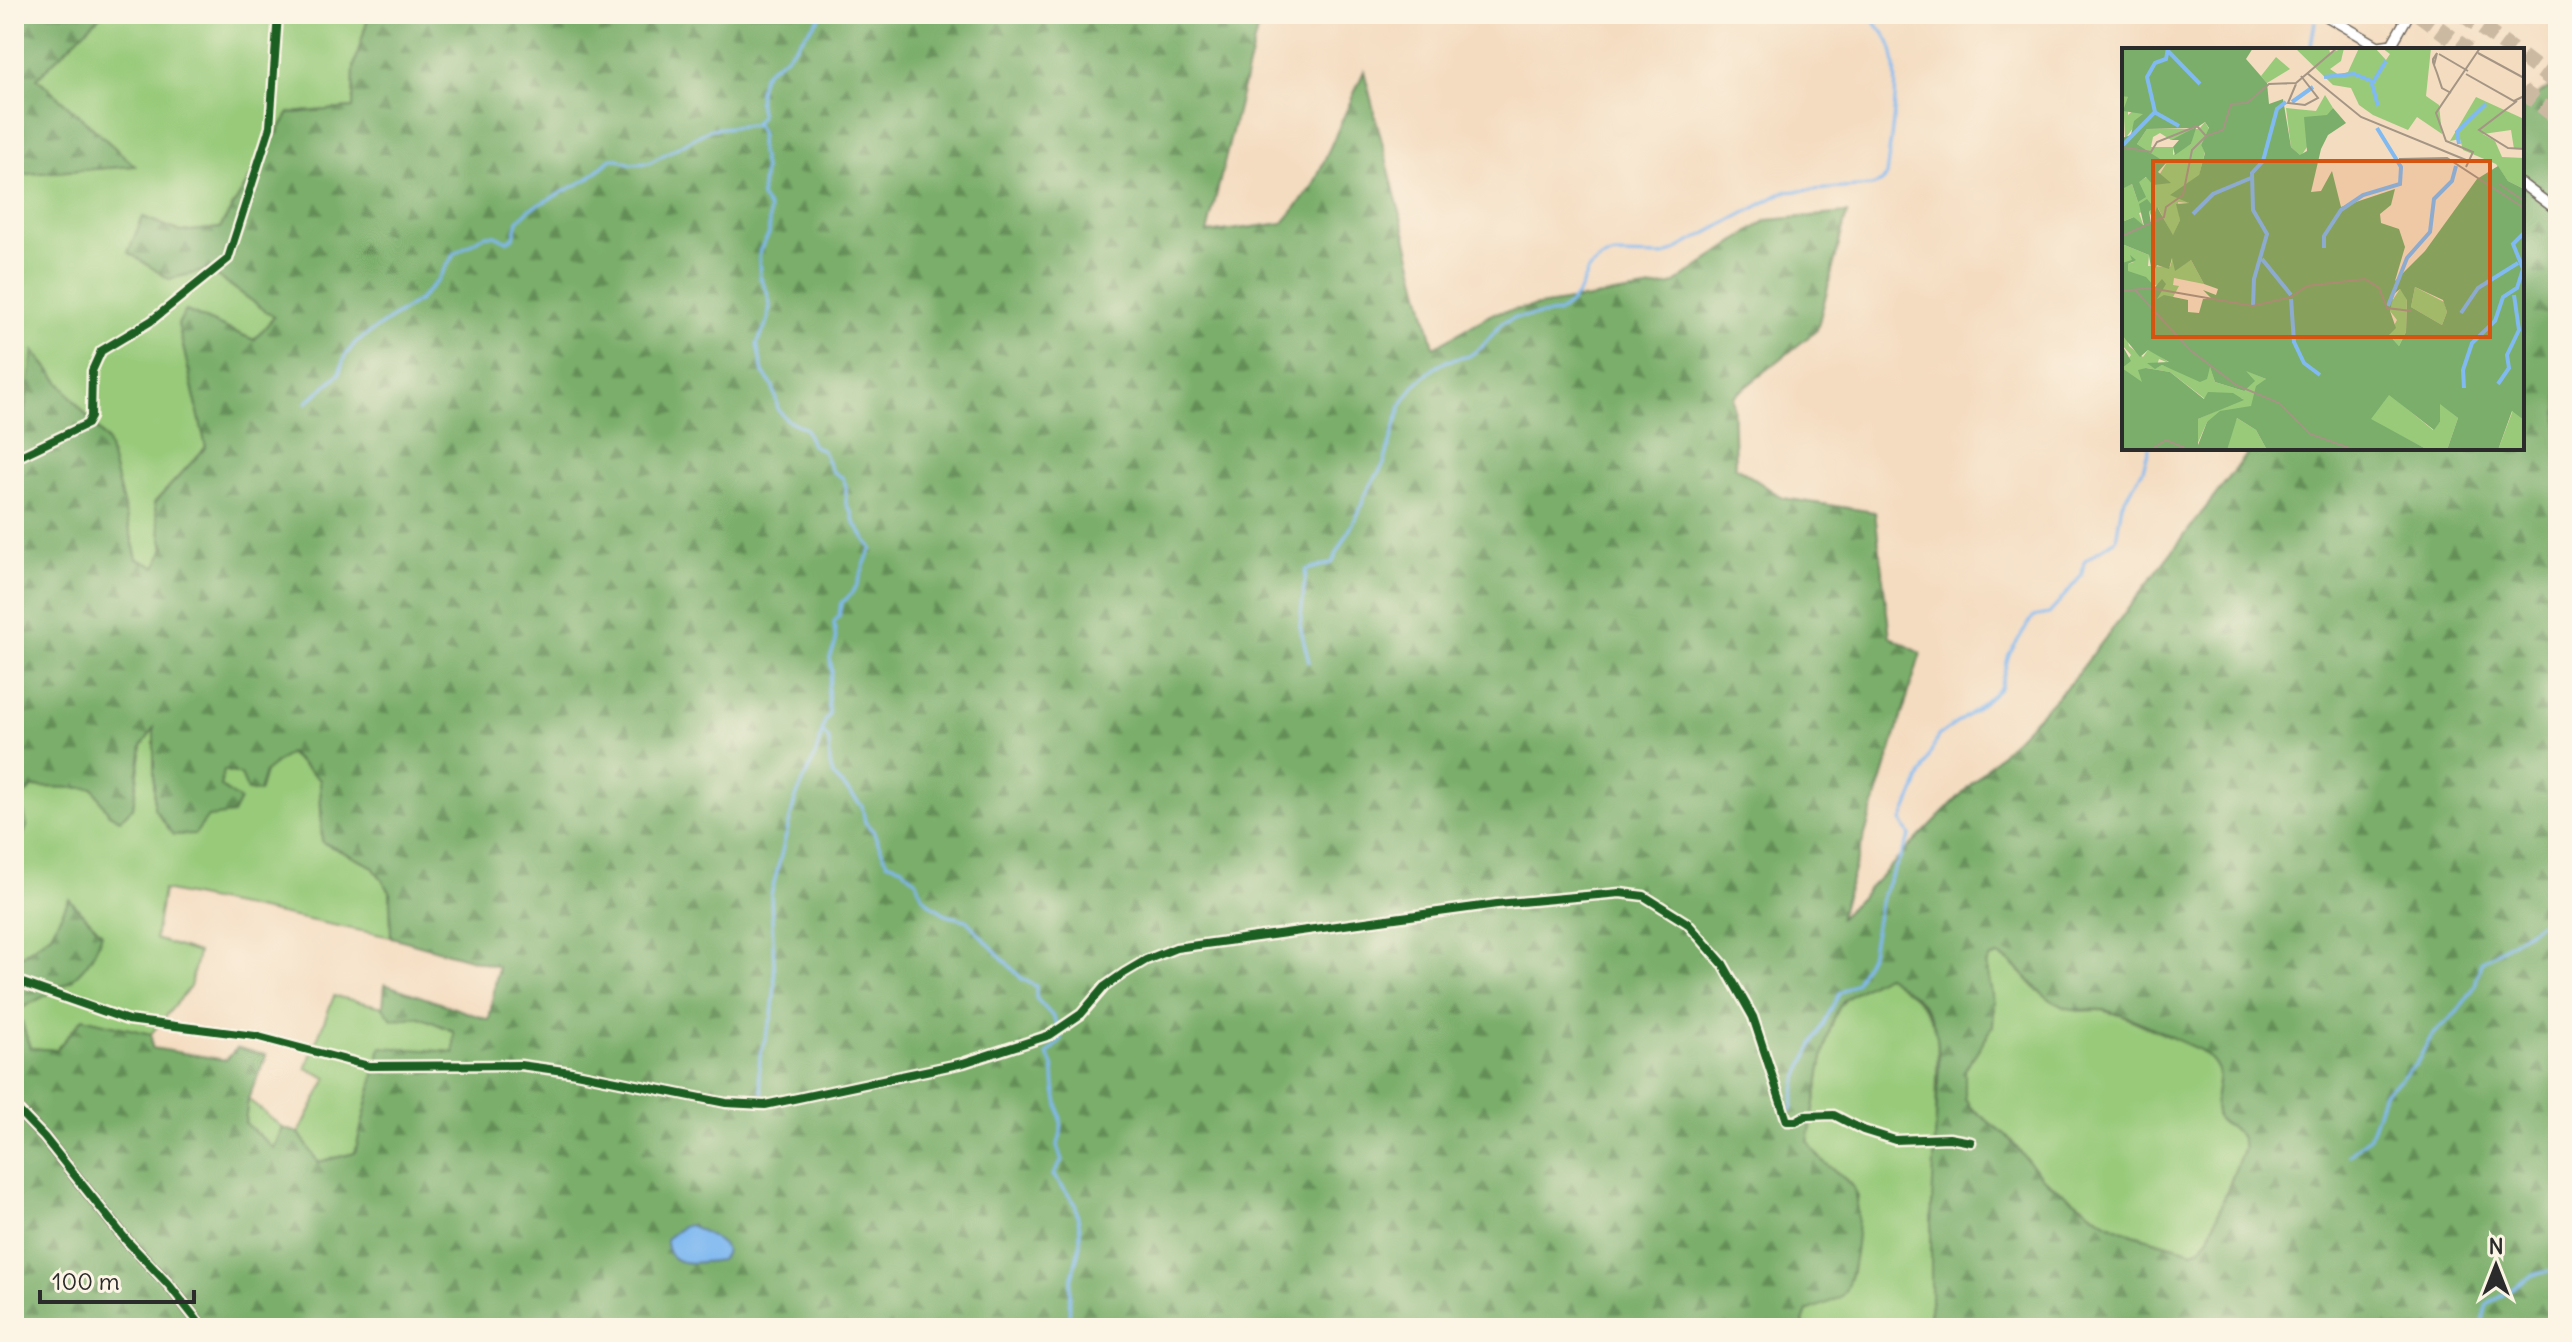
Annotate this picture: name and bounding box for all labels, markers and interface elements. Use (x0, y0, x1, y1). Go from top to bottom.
inset map (2122, 48, 2524, 450)
north arrow (2456, 1226, 2536, 1306)
text: N (2488, 1232, 2504, 1260)
scale bar (40, 1254, 194, 1304)
text: 100 m (52, 1266, 120, 1296)

